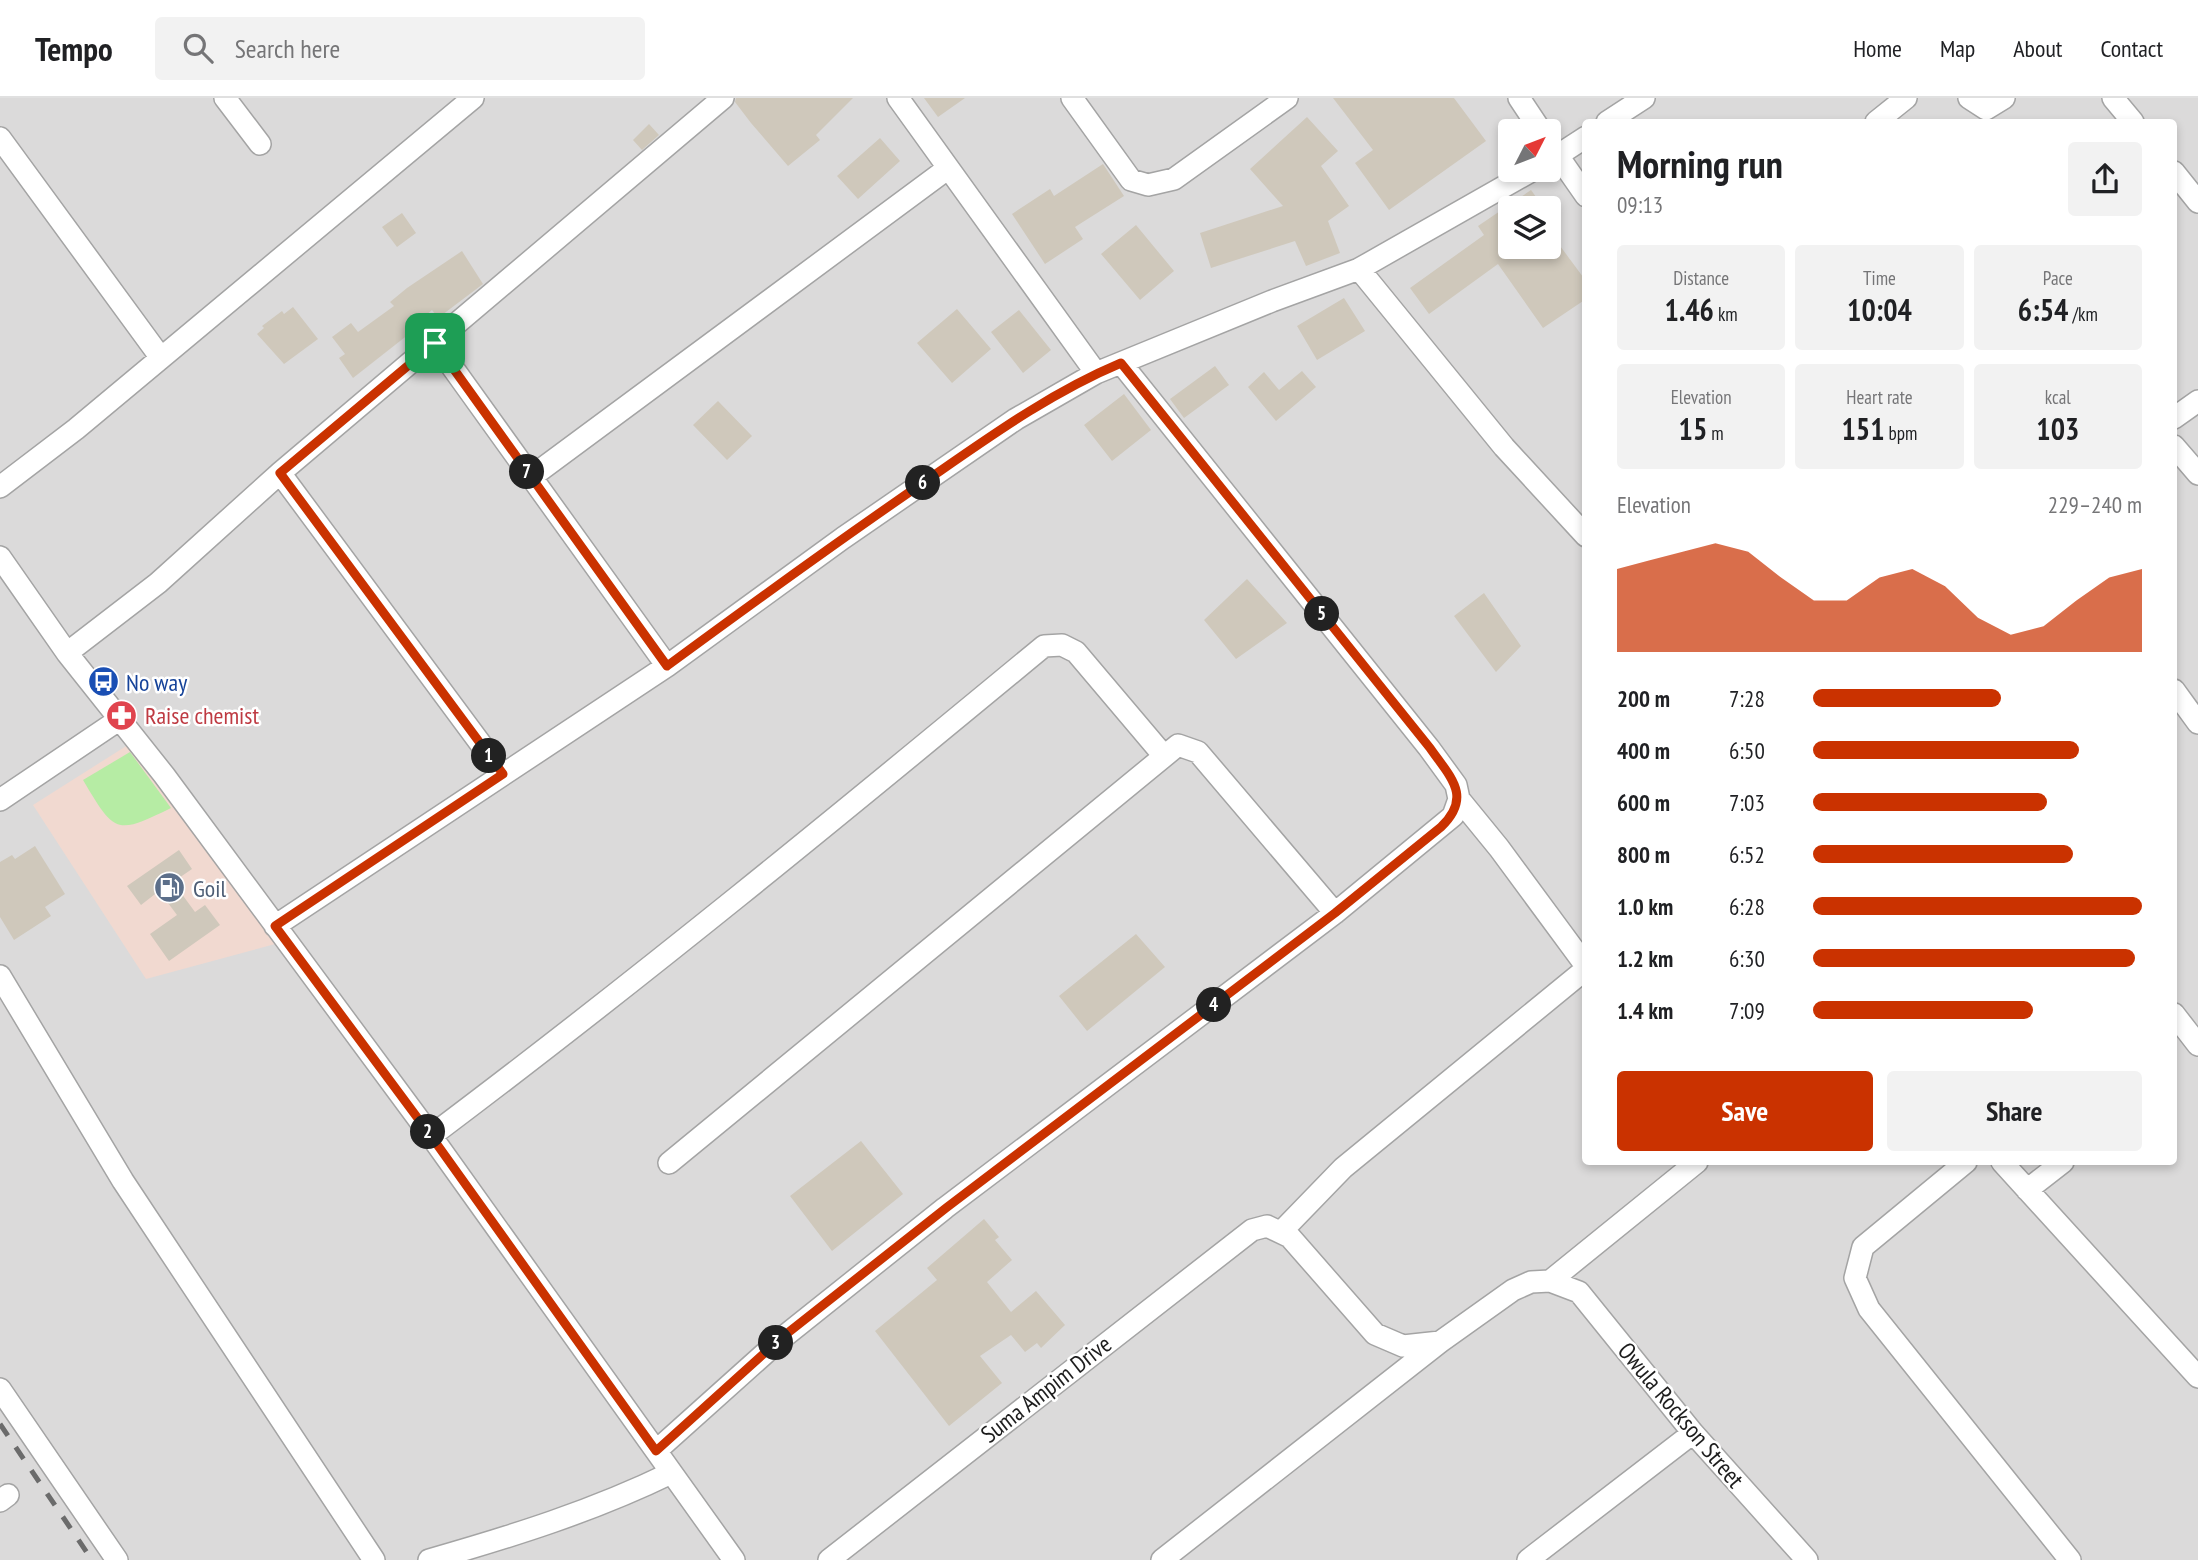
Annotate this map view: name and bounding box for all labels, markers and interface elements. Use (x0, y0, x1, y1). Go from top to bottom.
search box (155, 17, 645, 80)
text: Tempo (35, 27, 113, 70)
icon: search (179, 29, 217, 67)
text: Search here (235, 32, 340, 65)
text: Home (1853, 33, 1902, 64)
text: Map (1940, 33, 1975, 64)
text: About (2013, 33, 2062, 64)
text: Contact (2100, 33, 2163, 64)
north arrow (1498, 119, 1561, 182)
map controls (1498, 119, 1561, 259)
text: Morning run (1617, 139, 1783, 188)
button: share (2068, 142, 2142, 216)
text: 09:13 (1617, 190, 1663, 219)
button: layers (1498, 196, 1561, 259)
text: Distance (1673, 266, 1729, 290)
text: Time (1863, 266, 1896, 290)
text: Pace (2043, 266, 2073, 290)
text: 1.46 (1665, 290, 1714, 329)
text: 10:04 (1847, 290, 1912, 329)
text: 6:54 (2018, 290, 2068, 329)
text: km (1714, 302, 1738, 326)
text: /km (2068, 302, 2098, 326)
pin (405, 313, 465, 373)
icon: arrive (416, 324, 454, 362)
text: Elevation (1671, 385, 1732, 409)
text: Heart rate (1846, 385, 1913, 409)
text: kcal (2045, 385, 2071, 409)
text: 15 (1679, 409, 1707, 448)
text: 151 (1842, 409, 1885, 448)
text: 103 (2036, 409, 2079, 448)
text: m (1707, 421, 1724, 445)
text: bpm (1885, 421, 1917, 445)
pin: 7 (510, 454, 544, 490)
text: 7 (522, 459, 531, 483)
pin: 6 (906, 466, 940, 500)
text: 6 (918, 470, 927, 494)
text: Elevation (1617, 490, 1691, 519)
text: 229–240 m (2048, 490, 2142, 519)
pin: 5 (1304, 596, 1340, 632)
text: 5 (1317, 601, 1326, 625)
bus stop icon: No way (86, 665, 120, 699)
place label: No way (126, 667, 187, 698)
text: 200 m (1617, 684, 1670, 713)
text: 7:28 (1729, 684, 1765, 713)
pharmacy icon: Raise chemist (105, 698, 139, 732)
place label: Raise chemist (145, 700, 259, 731)
text: 400 m (1617, 736, 1670, 765)
text: 6:50 (1729, 736, 1765, 765)
pin: 1 (472, 738, 506, 774)
text: 1 (484, 743, 493, 767)
text: 600 m (1617, 788, 1670, 817)
text: 7:03 (1729, 788, 1765, 817)
text: 800 m (1617, 840, 1670, 869)
text: 6:52 (1729, 840, 1765, 869)
fuel station icon: Goil (153, 871, 187, 905)
place label: Goil (193, 873, 226, 904)
text: 1.0 km (1617, 892, 1673, 921)
text: 6:28 (1729, 892, 1765, 921)
text: 1.2 km (1617, 944, 1673, 973)
text: 6:30 (1729, 944, 1765, 973)
pin: 4 (1196, 988, 1232, 1023)
text: 4 (1209, 992, 1218, 1016)
text: 1.4 km (1617, 996, 1673, 1025)
text: 7:09 (1729, 996, 1765, 1025)
button: Save (1617, 1071, 1873, 1151)
button: Share (1887, 1071, 2142, 1151)
pin: 2 (410, 1114, 446, 1150)
text: 2 (423, 1119, 432, 1143)
pin: 3 (758, 1326, 794, 1360)
street label: Suma Ampim Drive (974, 1328, 1118, 1450)
text: 3 (771, 1330, 780, 1354)
street label: Owula Rockson Street (1611, 1336, 1751, 1494)

